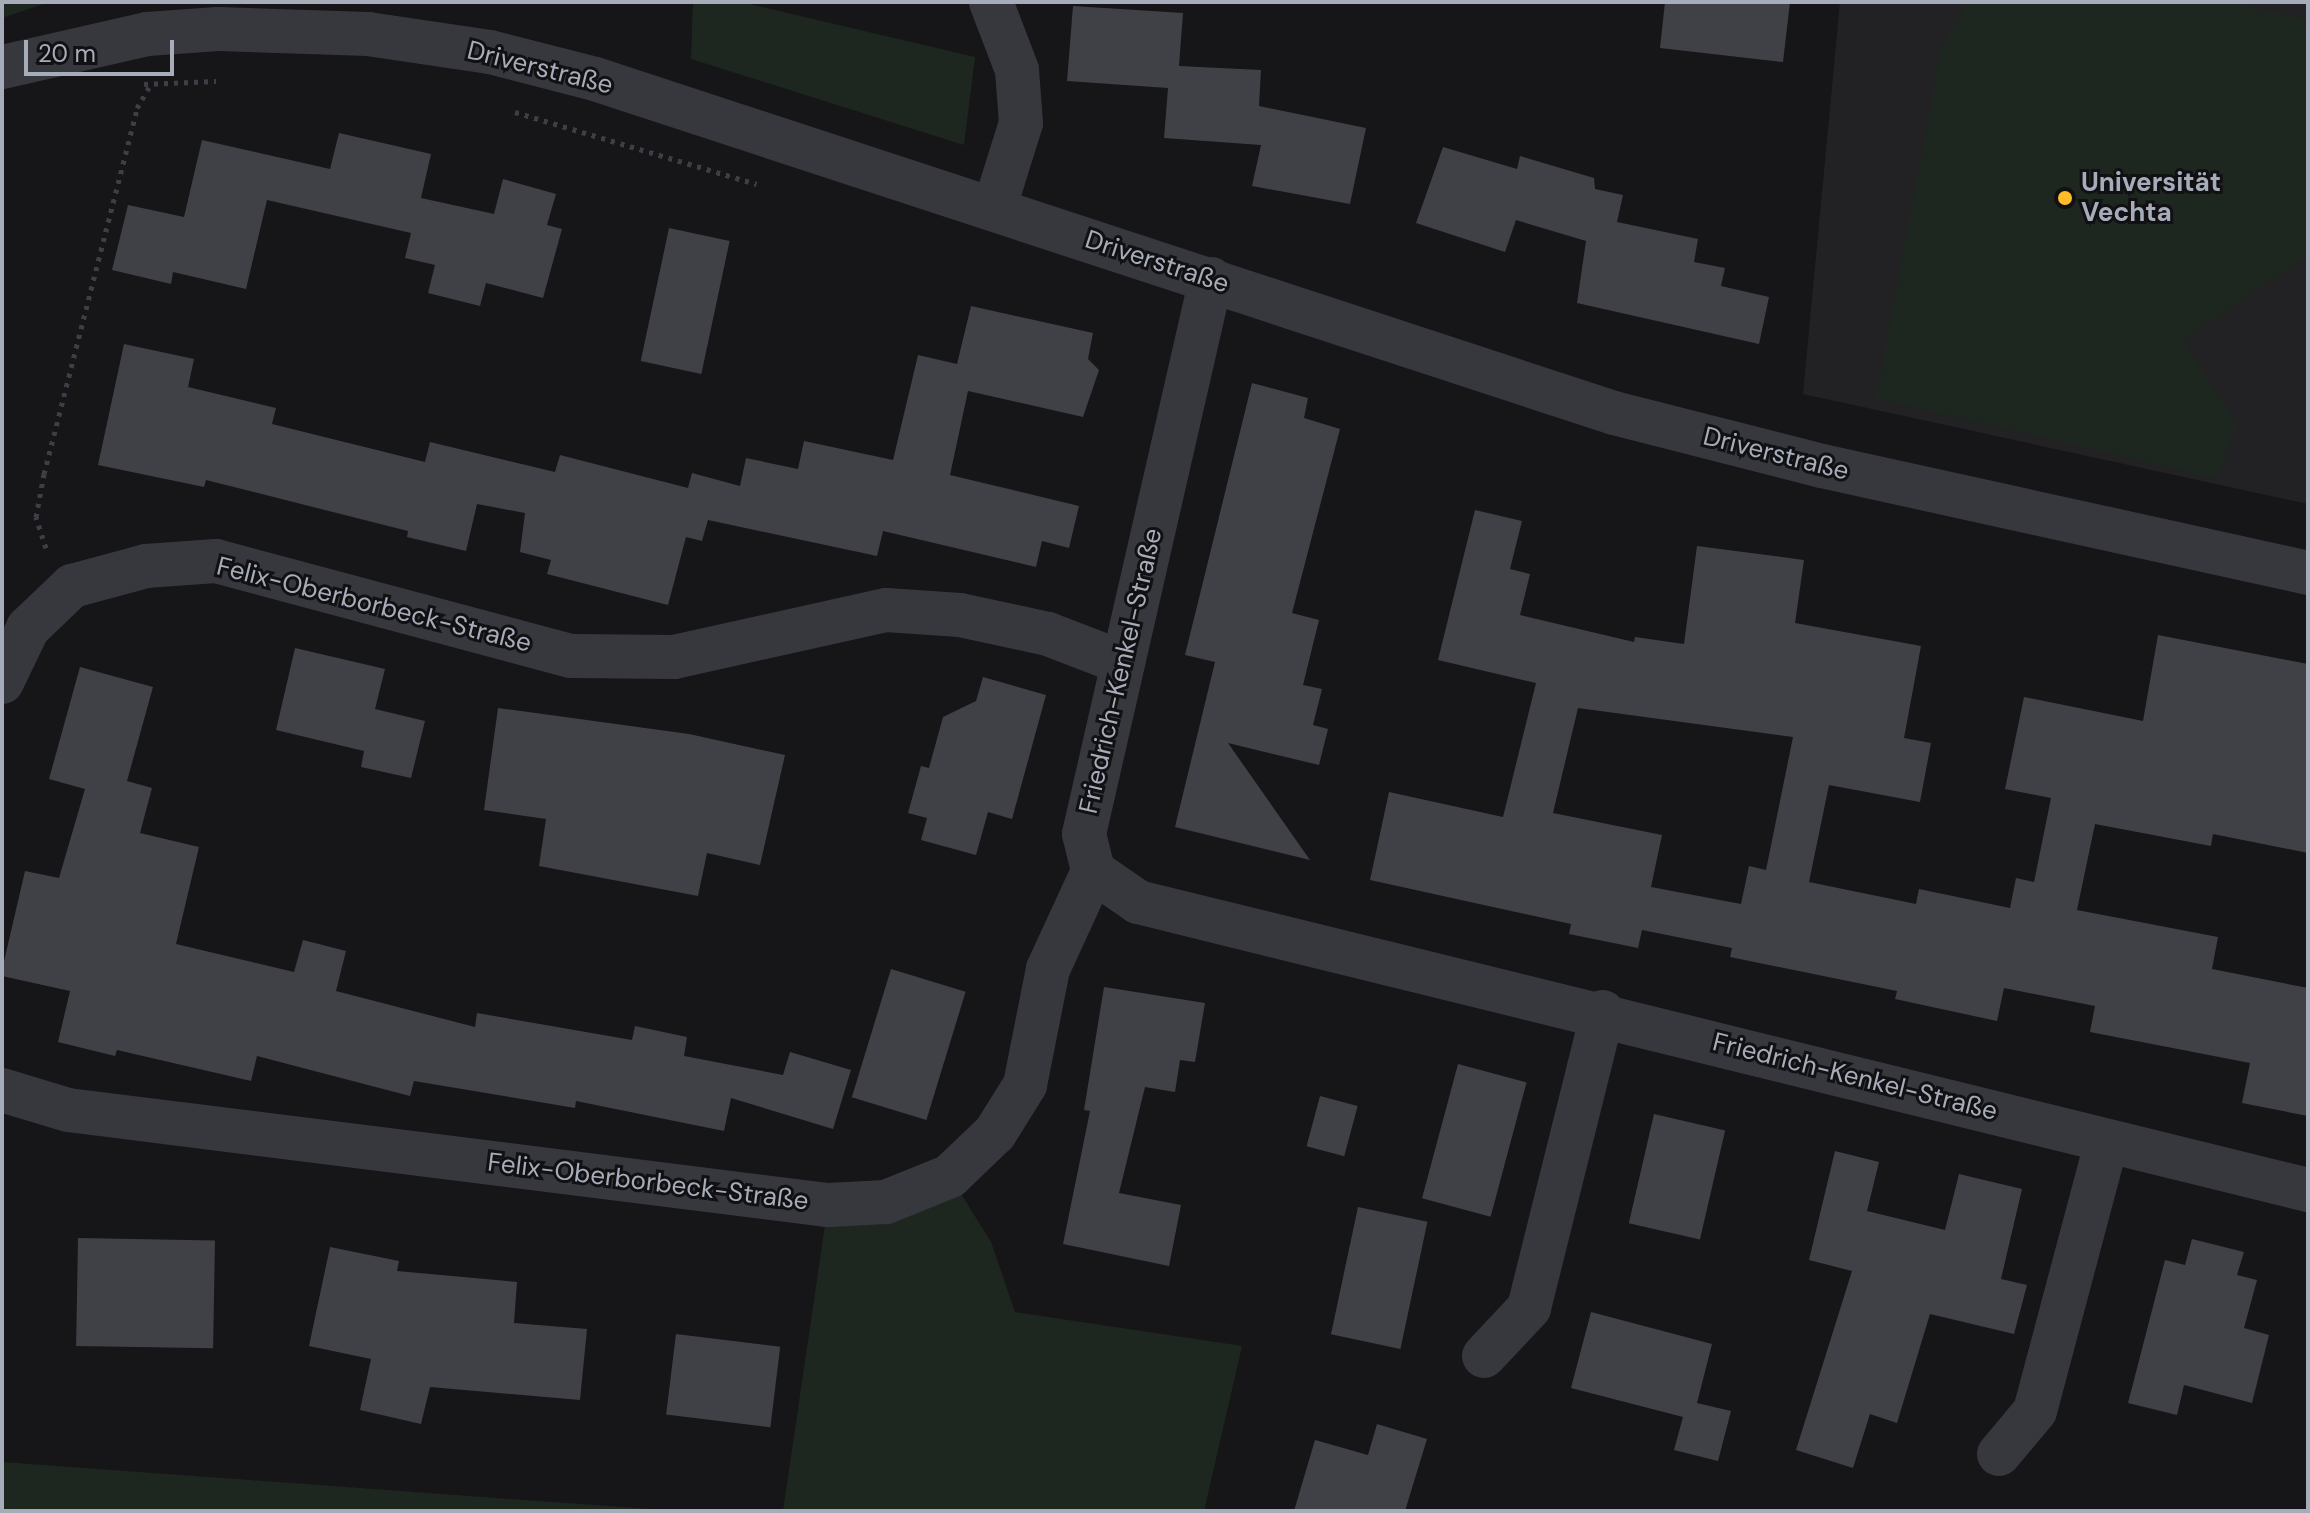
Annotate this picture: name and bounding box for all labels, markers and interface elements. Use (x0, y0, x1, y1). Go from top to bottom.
scale bar (28, 24, 178, 74)
street label: Driverstraße (464, 35, 616, 101)
text: 20 m (38, 38, 96, 69)
place label: Universität Vechta (2081, 167, 2221, 228)
marker: Universität Vechta (2056, 189, 2074, 207)
street label: Driverstraße (1081, 224, 1233, 300)
street label: Driverstraße (1700, 421, 1852, 487)
street label: Friedrich-Kenkel-Straße (1073, 525, 1169, 817)
street label: Felix-Oberborbeck-Straße (214, 551, 534, 659)
street label: Friedrich-Kenkel-Straße (1710, 1027, 2000, 1127)
street label: Felix-Oberborbeck-Straße (486, 1147, 810, 1217)

